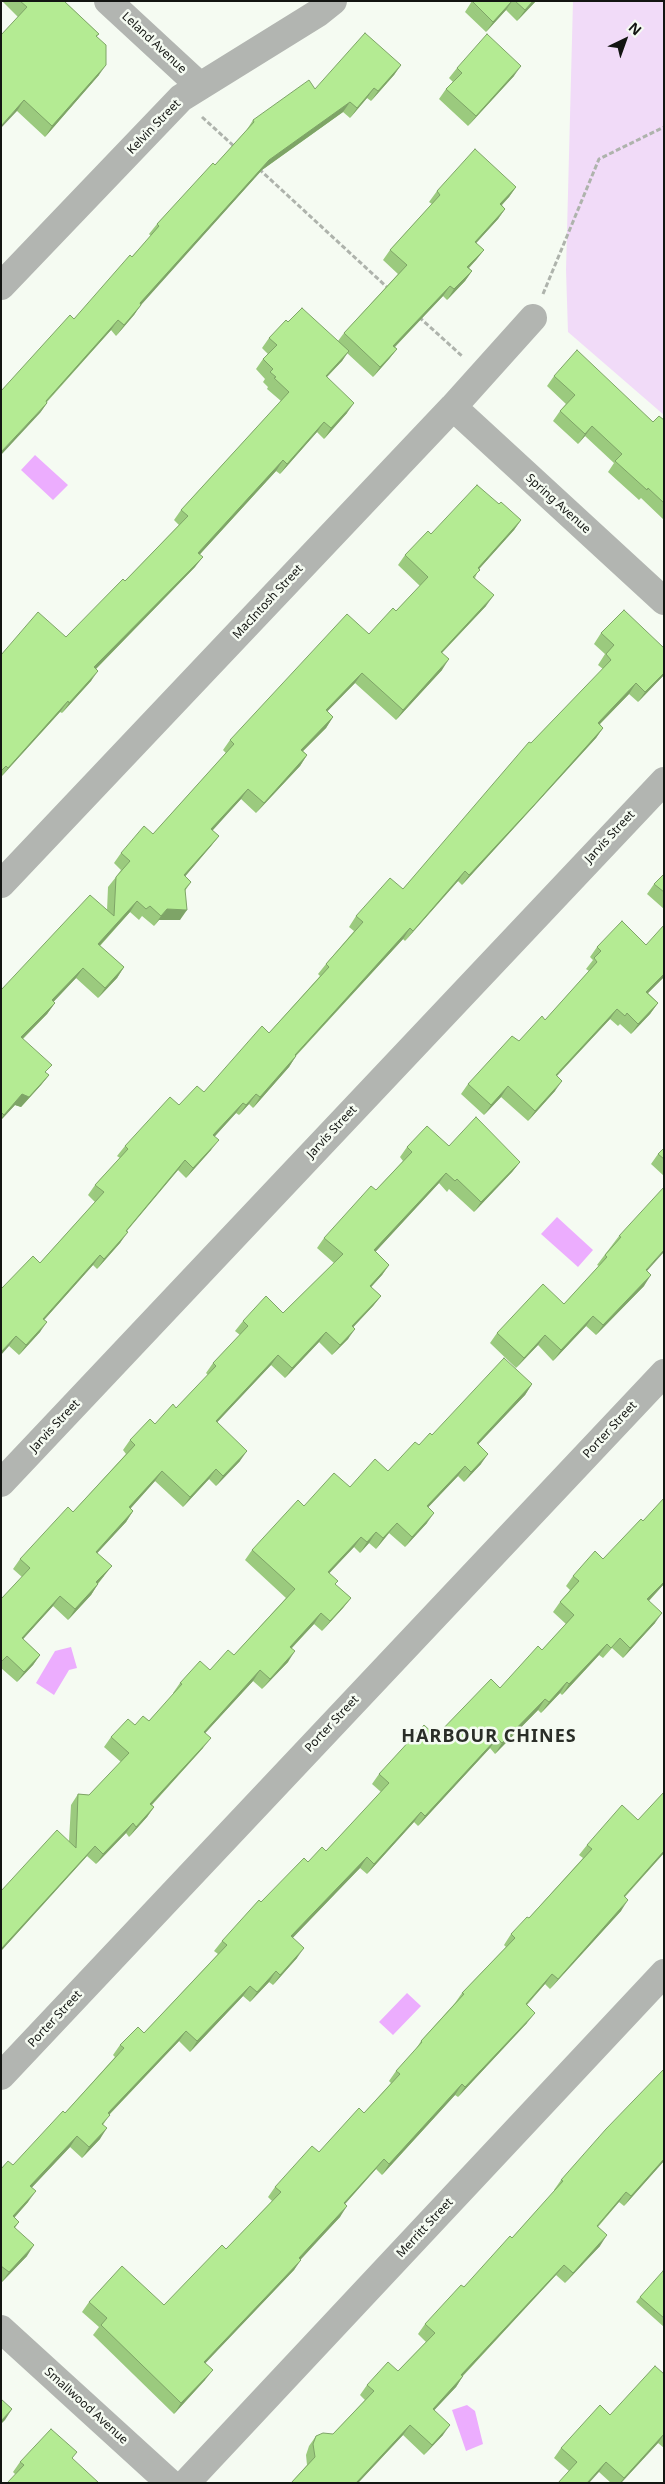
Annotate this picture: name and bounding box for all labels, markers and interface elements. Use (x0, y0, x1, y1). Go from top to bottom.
street label: Leland Avenue (119, 9, 189, 77)
north arrow (600, 15, 650, 65)
text: N (625, 18, 646, 39)
street label: Kelvin Street (124, 97, 184, 157)
street label: Spring Avenue (523, 471, 593, 537)
street label: MacIntosh Street (230, 562, 306, 642)
street label: Jarvis Street (582, 808, 638, 866)
street label: Jarvis Street (304, 1103, 360, 1161)
street label: Jarvis Street (27, 1397, 83, 1455)
street label: Porter Street (580, 1399, 640, 1461)
street label: Porter Street (302, 1693, 362, 1755)
district label: HARBOUR CHINES (400, 1726, 578, 1748)
street label: Porter Street (25, 1988, 85, 2050)
street label: Merritt Street (394, 2195, 456, 2261)
street label: Smallwood Avenue (41, 2365, 131, 2447)

